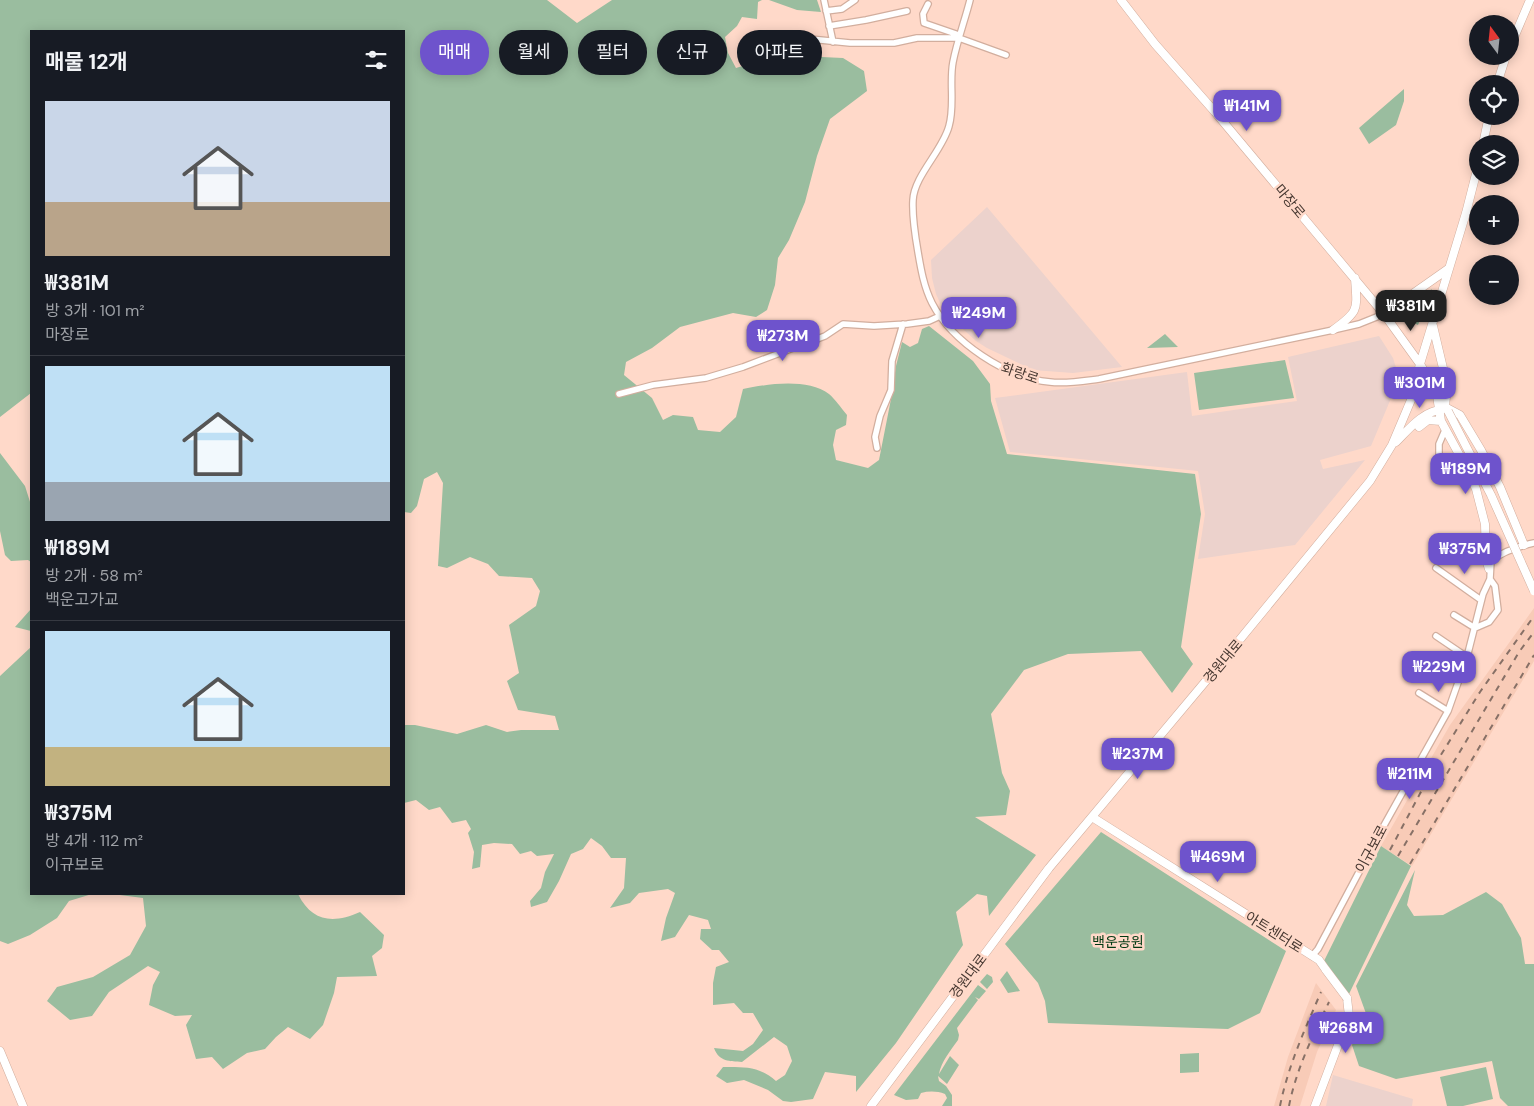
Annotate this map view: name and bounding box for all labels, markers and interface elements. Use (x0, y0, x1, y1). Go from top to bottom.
north arrow (1469, 15, 1519, 65)
map controls (1469, 15, 1519, 305)
chip: 매매 (420, 30, 489, 75)
chip: 월세 (499, 30, 568, 75)
chip: 필터 (578, 30, 647, 75)
chip: 신규 (657, 30, 727, 75)
chip: 아파트 (737, 30, 822, 75)
icon: filters (362, 46, 390, 74)
text: 매물 12개 (45, 48, 128, 76)
button: locate (1469, 75, 1519, 125)
pin: ₩141M (1212, 90, 1282, 132)
text: ₩141M (1224, 95, 1270, 116)
icon: home (173, 133, 263, 223)
button: layers (1469, 135, 1519, 185)
street label: 마장로 (1271, 180, 1309, 222)
button: + (1469, 195, 1519, 245)
button: − (1469, 255, 1519, 305)
text: ₩381M (45, 269, 109, 297)
pin: ₩381M (1376, 290, 1446, 332)
text: ₩381M (1387, 295, 1435, 316)
pin: ₩249M (944, 296, 1014, 339)
text: 방 3개 · 101 m² (45, 300, 145, 321)
text: ₩249M (952, 302, 1006, 323)
pin: ₩273M (748, 320, 818, 362)
text: 마장로 (45, 324, 89, 345)
text: ₩273M (758, 325, 808, 346)
street label: 화랑로 (999, 358, 1041, 388)
pin: ₩301M (1385, 366, 1455, 409)
text: ₩301M (1395, 372, 1445, 393)
icon: home (173, 399, 263, 489)
pin: ₩189M (1431, 452, 1501, 495)
text: ₩189M (1441, 458, 1491, 479)
pin: ₩375M (1430, 532, 1500, 575)
text: ₩189M (45, 534, 110, 562)
text: ₩375M (1439, 538, 1491, 559)
text: 방 2개 · 58 m² (45, 565, 143, 586)
text: 백운고가교 (45, 589, 119, 610)
street label: 경원대로 (1200, 635, 1247, 687)
pin: ₩229M (1404, 650, 1474, 693)
text: ₩229M (1413, 656, 1465, 677)
icon: home (173, 664, 263, 754)
pin: ₩237M (1103, 738, 1173, 780)
text: ₩237M (1113, 743, 1163, 764)
pin: ₩211M (1375, 758, 1445, 800)
text: ₩211M (1388, 763, 1432, 784)
text: ₩375M (45, 799, 112, 827)
street label: 이규보로 (1351, 822, 1391, 876)
text: 방 4개 · 112 m² (45, 830, 143, 851)
pin: ₩469M (1183, 840, 1253, 883)
text: ₩469M (1191, 846, 1245, 867)
text: 이규보로 (45, 854, 104, 875)
street label: 아트센터로 (1242, 907, 1306, 957)
park label: 백운공원 (1092, 933, 1144, 951)
street label: 경원대로 (945, 950, 991, 1002)
pin: ₩268M (1311, 1012, 1381, 1054)
text: ₩268M (1319, 1017, 1373, 1038)

